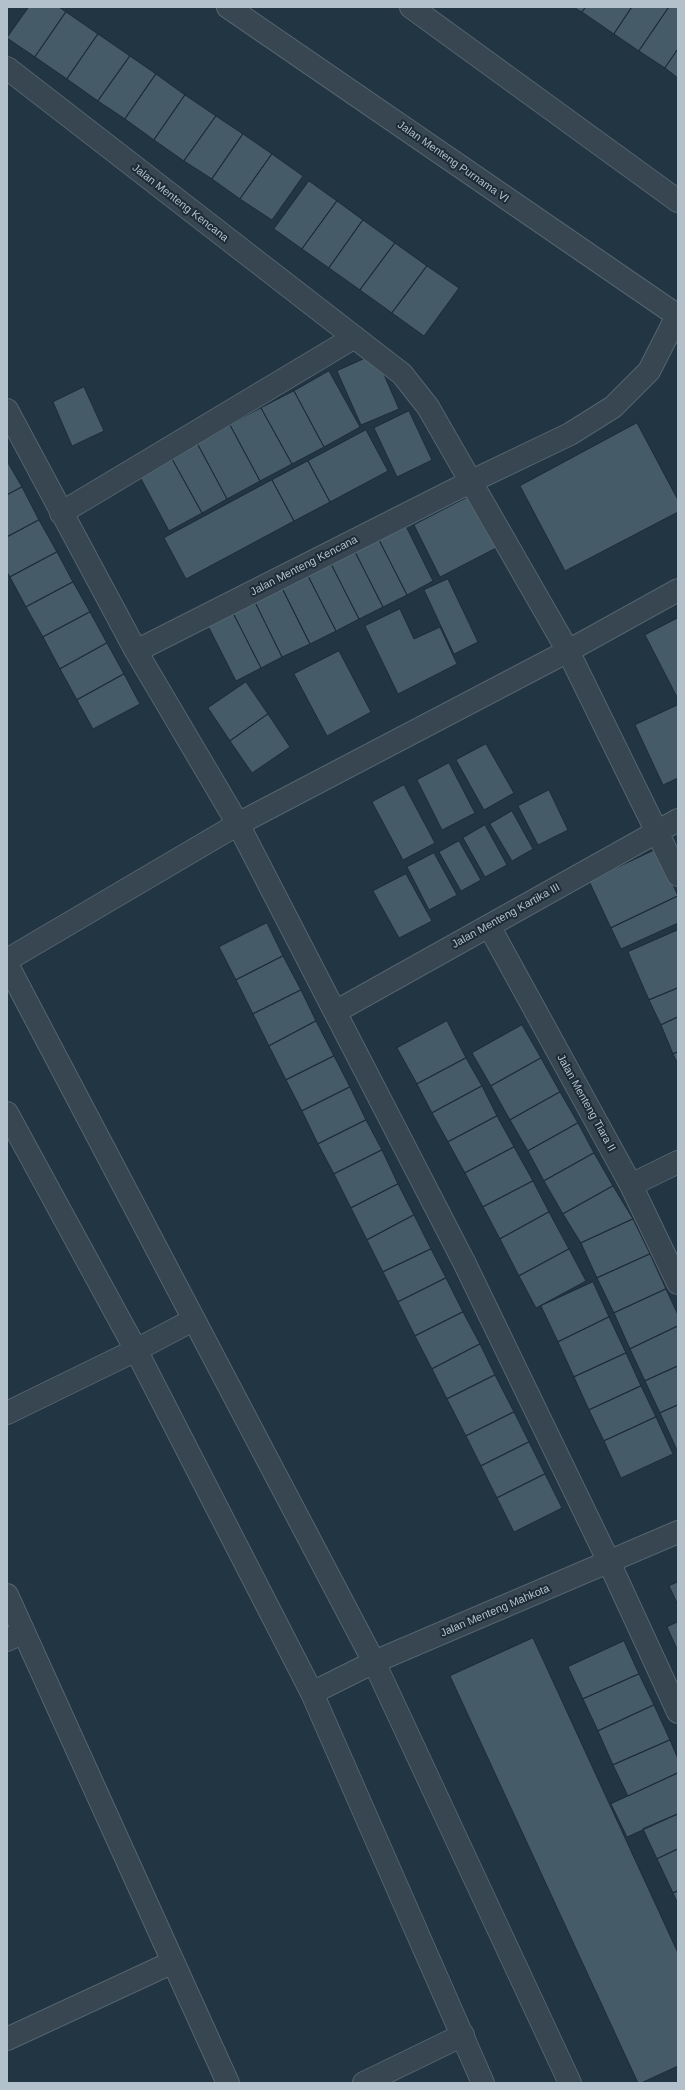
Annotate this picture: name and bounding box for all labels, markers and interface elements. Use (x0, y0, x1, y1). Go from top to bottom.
street label: Jalan Menteng Purnama VI (395, 118, 511, 206)
street label: Jalan Menteng Kencana (129, 161, 231, 245)
street label: Jalan Menteng Kencana (248, 533, 360, 599)
street label: Jalan Menteng Kartika III (450, 881, 562, 951)
street label: Jalan Menteng Tiara II (554, 1052, 618, 1154)
street label: Jalan Menteng Mahkota (438, 1582, 552, 1640)

